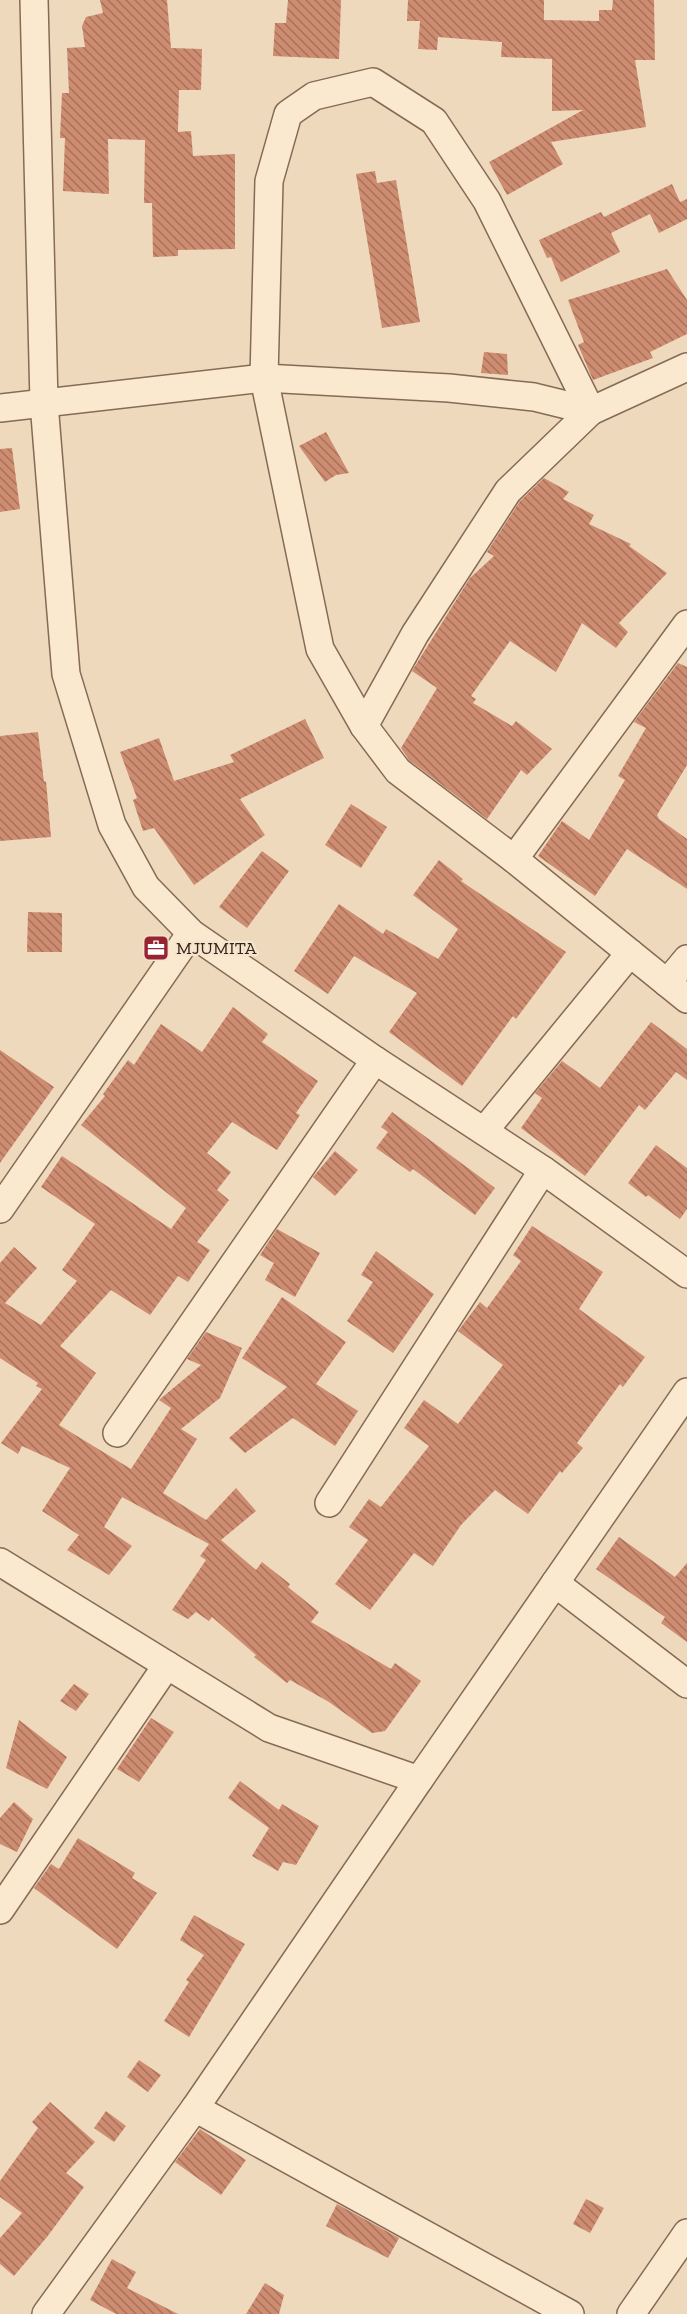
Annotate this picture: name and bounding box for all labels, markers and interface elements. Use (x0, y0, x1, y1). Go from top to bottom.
office icon: MJUMITA (141, 933, 171, 963)
place label: MJUMITA (176, 937, 257, 959)

